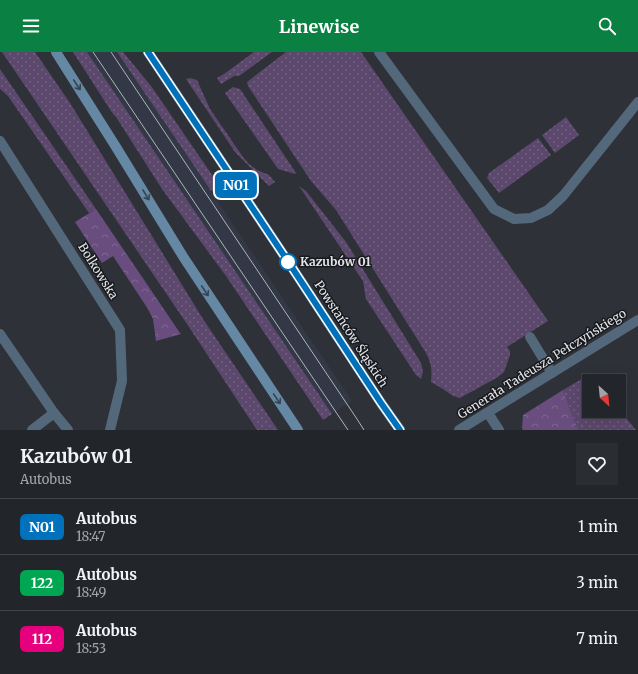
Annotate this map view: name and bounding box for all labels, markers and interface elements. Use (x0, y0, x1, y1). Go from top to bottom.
icon: menu (20, 15, 42, 37)
text: Linewise (279, 15, 359, 38)
icon: search (596, 15, 618, 37)
one-way arrow (73, 79, 81, 90)
line badge: N01 (213, 172, 259, 198)
text: N01 (223, 176, 249, 194)
one-way arrow (142, 189, 150, 201)
street label: Bolkowska (75, 240, 122, 302)
marker: Kazubów 01 (279, 253, 297, 271)
place label: Kazubów 01 (300, 254, 371, 269)
street label: Powstańców Śląskich (311, 278, 391, 390)
one-way arrow (202, 285, 210, 297)
street label: Generała Tadeusza Pełczyńskiego (455, 305, 629, 422)
north arrow (582, 374, 626, 418)
map controls (582, 374, 626, 418)
one-way arrow (273, 393, 281, 404)
button: heart (576, 443, 618, 485)
text: Kazubów 01 (20, 444, 132, 468)
text: Autobus (20, 471, 72, 488)
text: Autobus (76, 509, 137, 528)
text: 1 min (578, 517, 618, 536)
text: N01 (29, 518, 55, 536)
text: 18:47 (76, 528, 105, 545)
text: Autobus (76, 565, 137, 584)
text: 3 min (576, 573, 618, 592)
text: 122 (31, 574, 53, 592)
text: 18:49 (76, 584, 106, 601)
text: Autobus (76, 621, 137, 640)
text: 7 min (576, 629, 618, 648)
text: 112 (32, 630, 52, 648)
text: 18:53 (76, 640, 106, 657)

